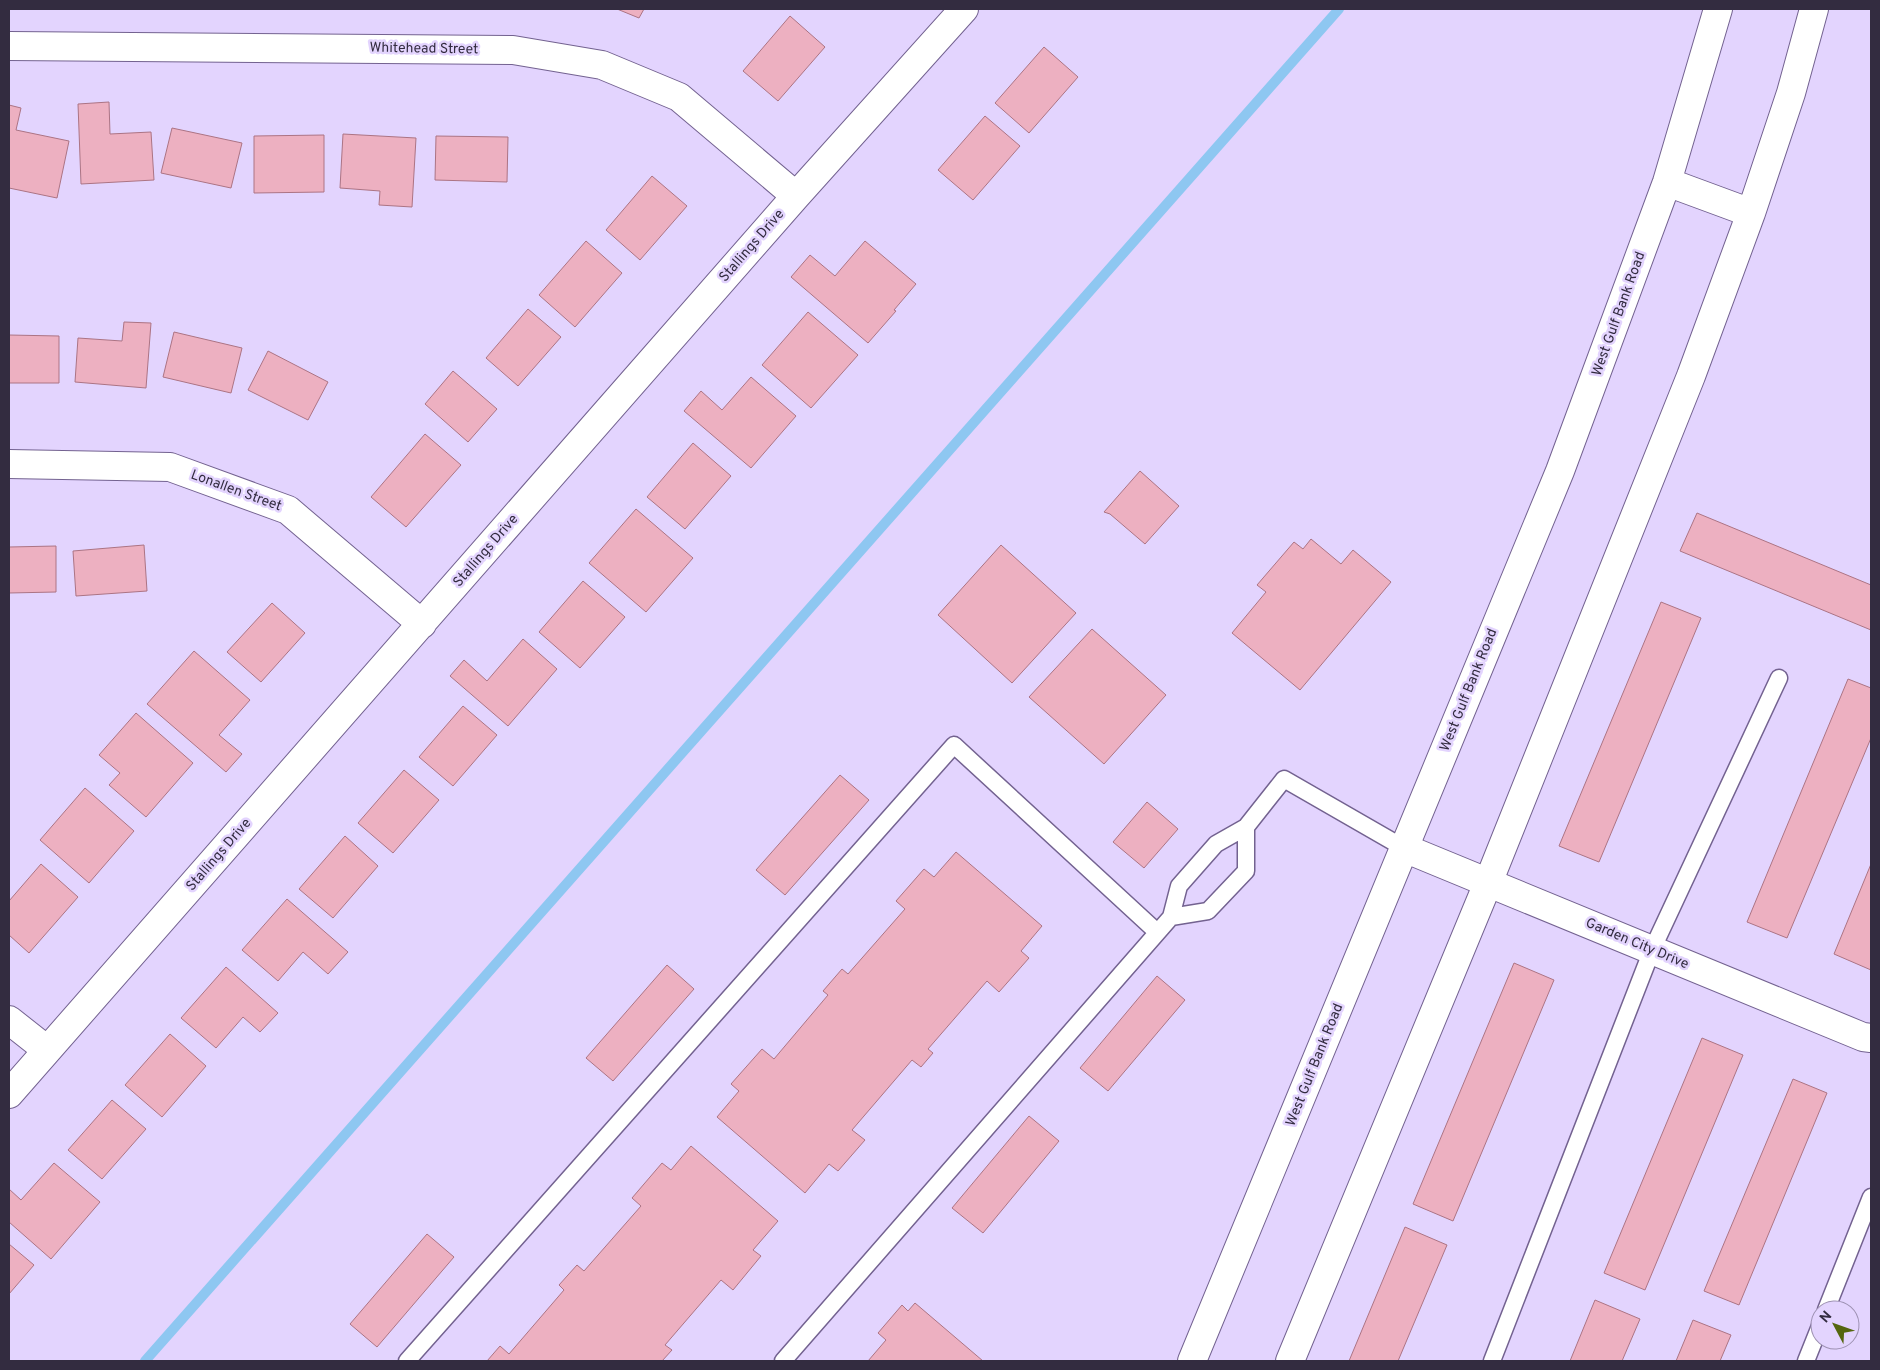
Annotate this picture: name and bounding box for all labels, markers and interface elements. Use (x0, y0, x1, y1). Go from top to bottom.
street label: Whitehead Street (370, 40, 478, 58)
street label: Stallings Drive (716, 206, 788, 286)
street label: West Gulf Bank Road (1589, 250, 1649, 378)
street label: Lonallen Street (188, 467, 284, 515)
street label: Stallings Drive (450, 511, 522, 591)
street label: West Gulf Bank Road (1437, 626, 1501, 754)
street label: Stallings Drive (183, 815, 255, 895)
street label: Garden City Drive (1583, 915, 1691, 973)
street label: West Gulf Bank Road (1283, 1001, 1347, 1129)
north arrow (1810, 1300, 1860, 1350)
text: N (1817, 1308, 1836, 1327)

